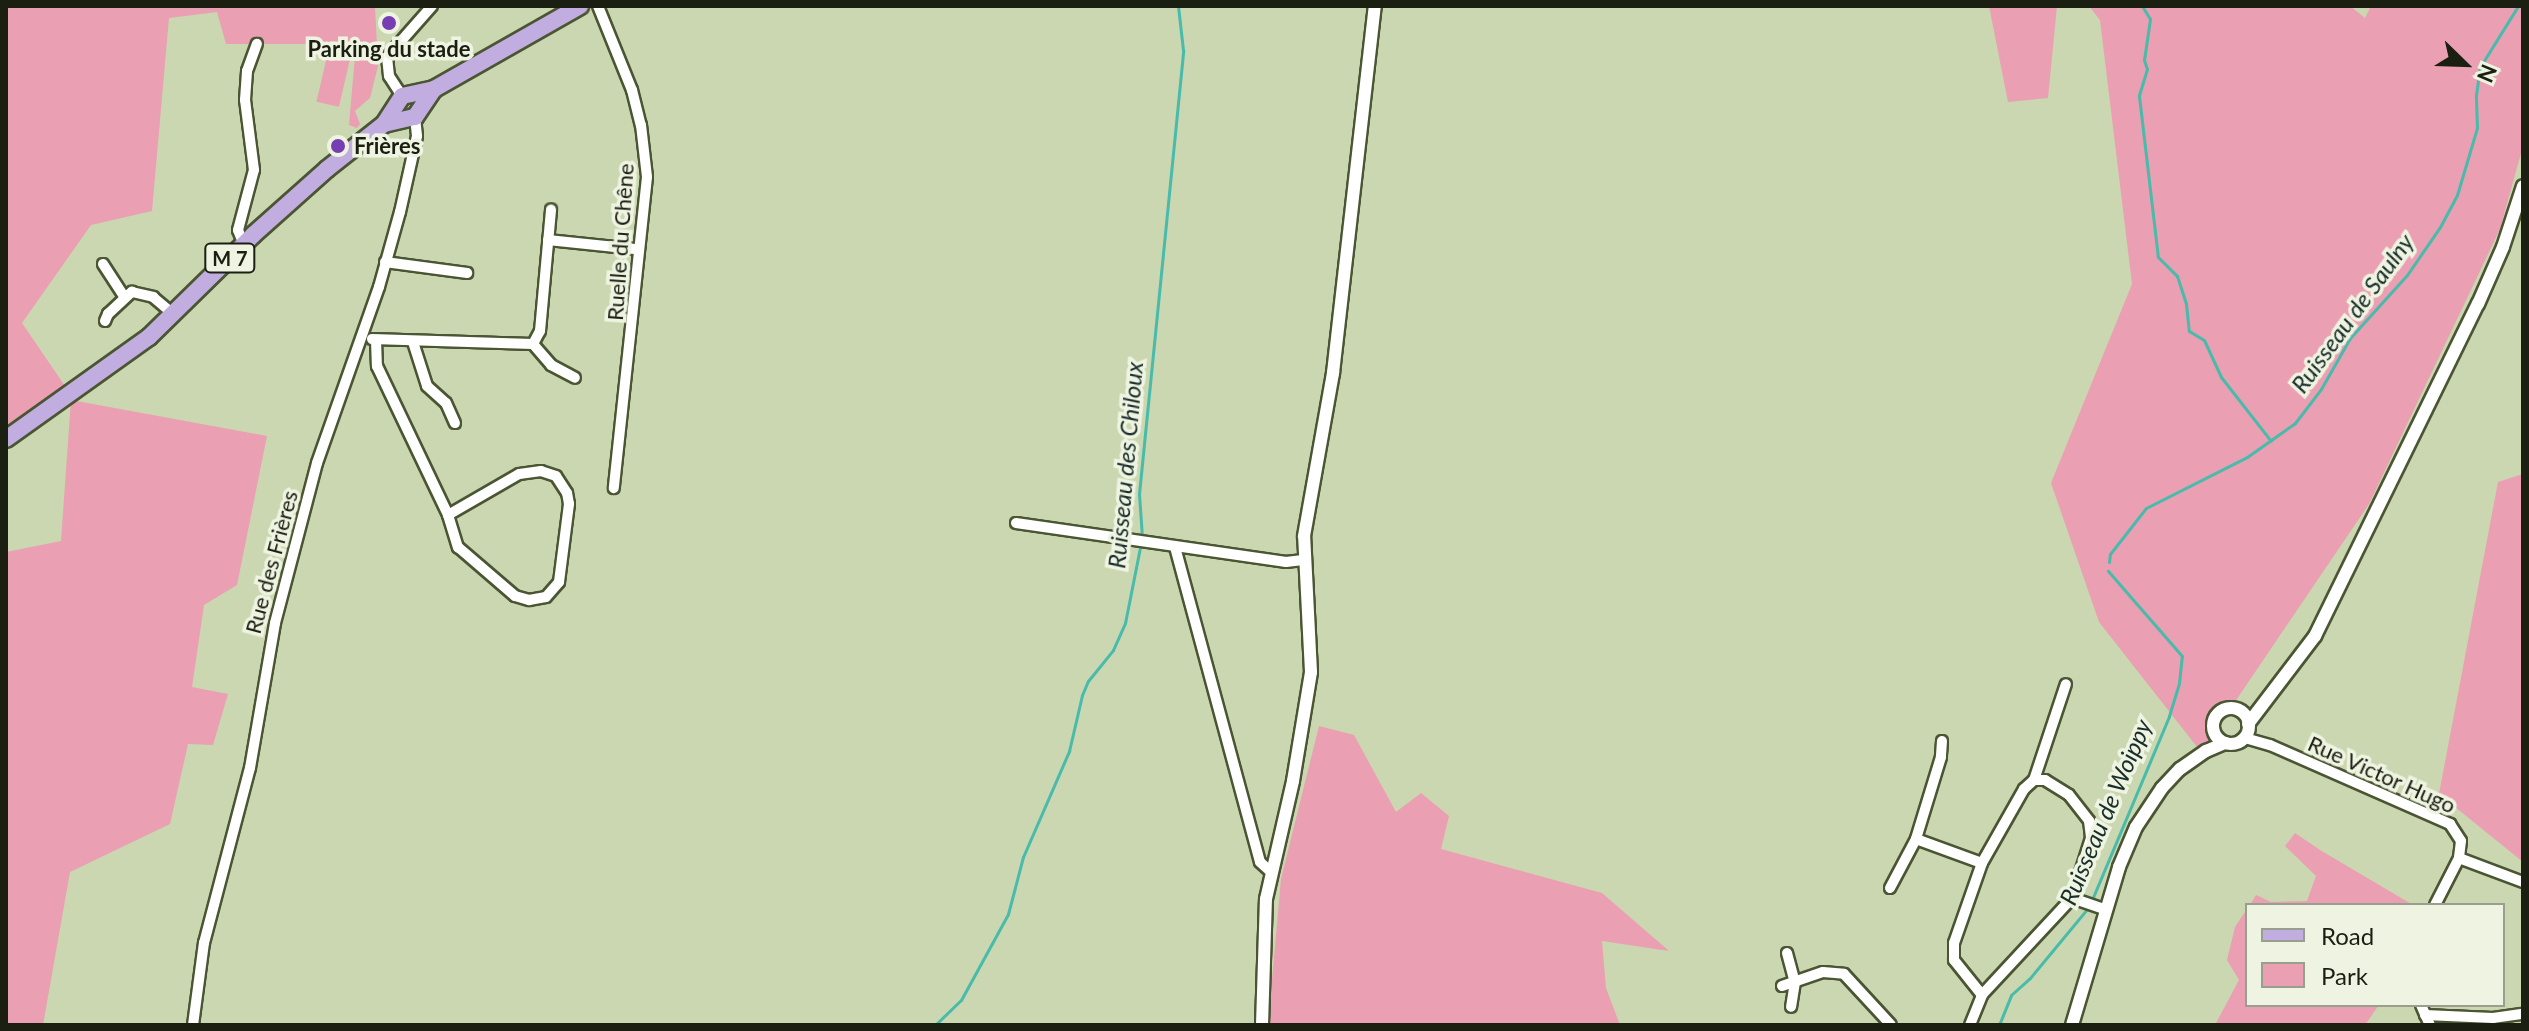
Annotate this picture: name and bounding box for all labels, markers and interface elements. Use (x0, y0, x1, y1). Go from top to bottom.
marker: Parking du stade (380, 14, 398, 32)
north arrow (2425, 24, 2505, 104)
place label: Parking du stade (308, 36, 470, 62)
text: N (2472, 60, 2503, 87)
place label: Frières (354, 133, 420, 159)
marker: Frières (329, 137, 347, 155)
street label: Ruelle du Chêne (601, 163, 639, 321)
water label: Ruisseau de Saulny (2285, 228, 2419, 398)
road number: M 7 (204, 242, 256, 274)
water label: Ruisseau des Chiloux (1102, 360, 1148, 570)
street label: Rue des Frières (239, 488, 303, 636)
water label: Ruisseau de Woippy (2053, 715, 2157, 909)
street label: Rue Victor Hugo (2304, 729, 2460, 819)
legend (2245, 903, 2505, 1007)
text: Road (2321, 921, 2374, 950)
text: Park (2321, 961, 2368, 990)

